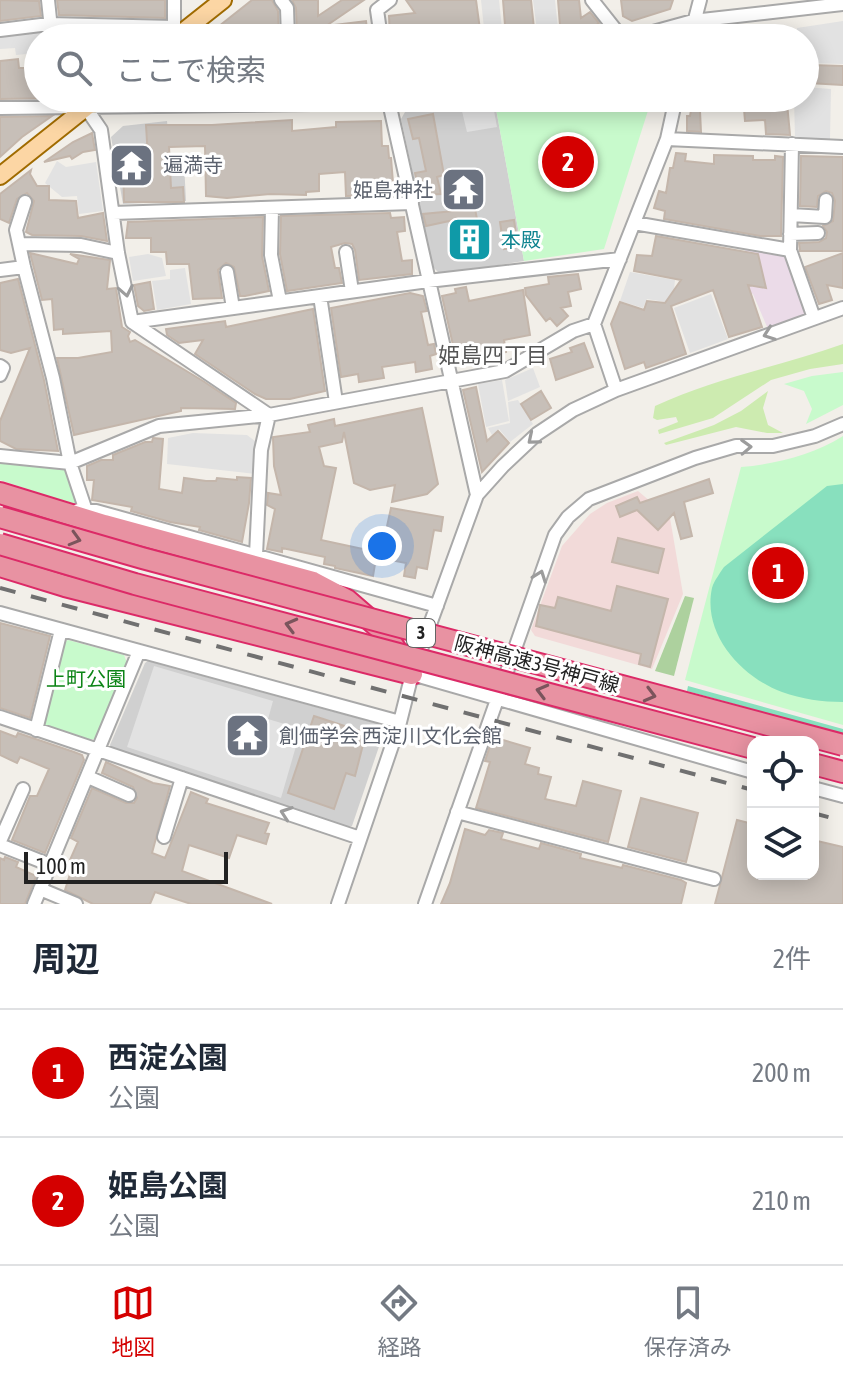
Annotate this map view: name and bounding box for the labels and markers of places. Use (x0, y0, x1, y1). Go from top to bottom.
pin: 2 (542, 132, 594, 192)
temple icon: 遍満寺 (108, 141, 156, 189)
place label: 遍満寺 (163, 153, 223, 176)
temple icon: 姫島神社 (440, 166, 488, 214)
place label: 姫島神社 (353, 178, 433, 201)
building icon: 本殿 (446, 216, 494, 264)
place label: 本殿 (501, 228, 541, 251)
pin: 1 (752, 543, 804, 603)
temple icon: 創価学会 西淀川文化会館 (224, 712, 272, 760)
place label: 創価学会 西淀川文化会館 (279, 724, 502, 747)

